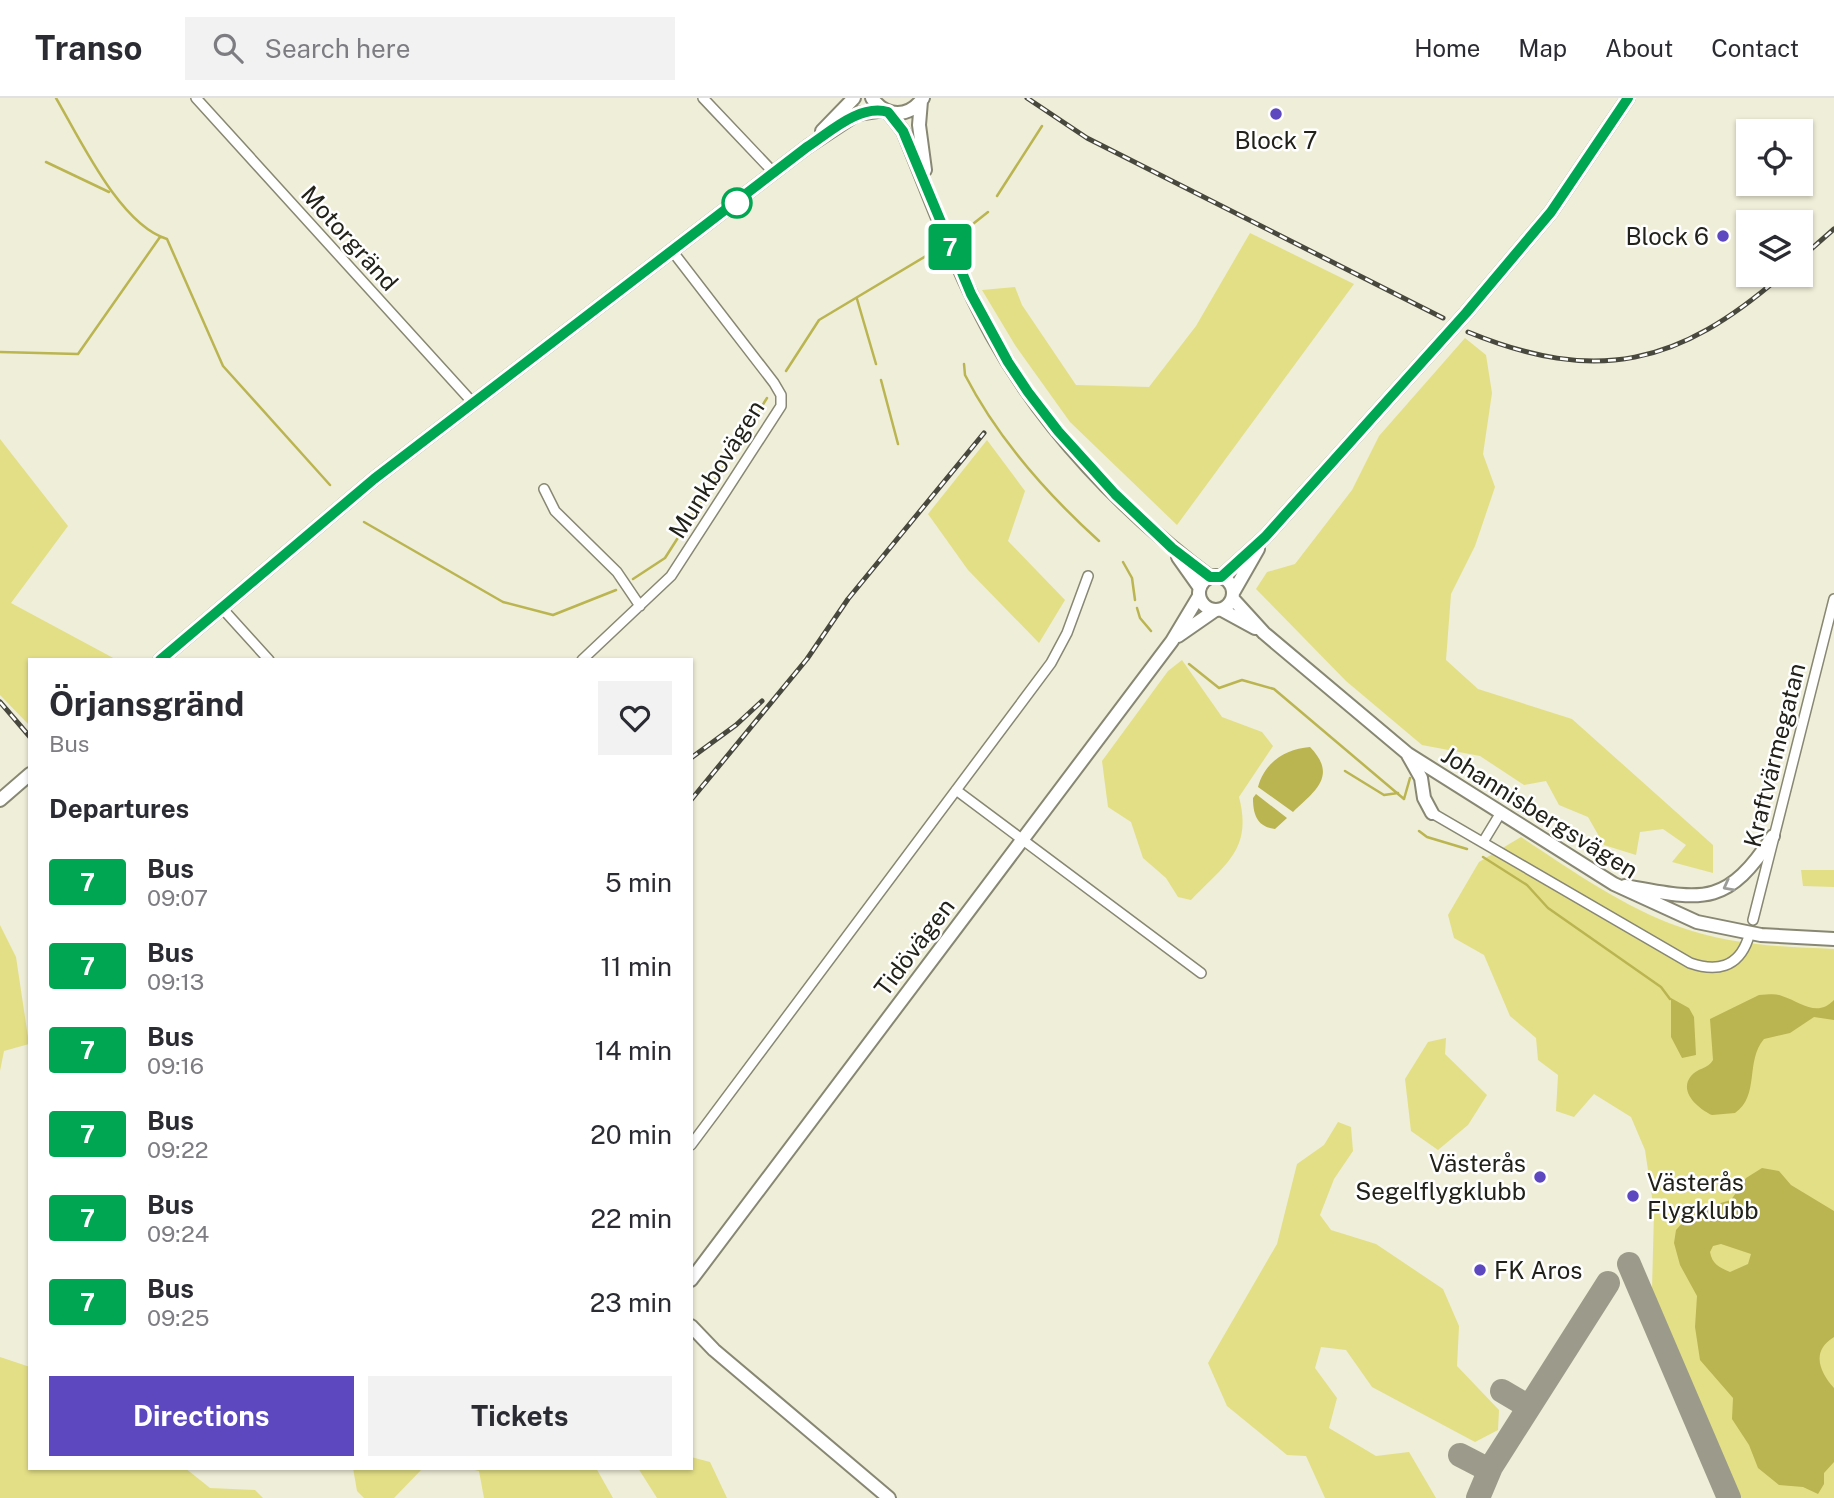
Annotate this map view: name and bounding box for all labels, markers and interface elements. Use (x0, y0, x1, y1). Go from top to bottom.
search box (185, 17, 675, 80)
text: Transo (35, 29, 143, 67)
icon: search (209, 29, 247, 67)
text: Search here (265, 33, 411, 64)
text: Home (1414, 34, 1480, 62)
text: Map (1518, 34, 1567, 62)
text: About (1605, 34, 1673, 62)
text: Contact (1711, 34, 1799, 62)
marker: Block 7 (1268, 106, 1284, 122)
map controls (1736, 119, 1813, 287)
button: locate (1736, 119, 1813, 196)
place label: Block 7 (1235, 126, 1317, 154)
street label: Motorgränd (296, 180, 404, 296)
unlabelled marker (722, 188, 752, 218)
button: layers (1736, 210, 1813, 287)
place label: Block 6 (1626, 222, 1709, 250)
line badge: 7 (927, 224, 973, 270)
marker: Block 6 (1715, 228, 1731, 244)
text: 7 (942, 233, 958, 261)
street label: Munkbovägen (662, 395, 770, 543)
street label: Kraftvärmegatan (1738, 660, 1810, 850)
button: heart (598, 681, 672, 755)
text: Örjansgränd (49, 685, 244, 723)
text: Bus (49, 730, 89, 757)
street label: Johannisbergsvägen (1437, 740, 1643, 884)
text: Departures (49, 793, 189, 824)
text: Bus (147, 853, 194, 884)
text: 5 min (605, 867, 672, 898)
text: 7 (80, 868, 95, 896)
one-way arrow (1723, 878, 1736, 892)
text: 09:07 (147, 884, 208, 911)
street label: Tidövägen (868, 893, 960, 1001)
text: Bus (147, 937, 194, 968)
text: 11 min (600, 951, 672, 982)
text: 7 (80, 952, 95, 980)
text: 09:13 (147, 968, 204, 995)
text: Bus (147, 1021, 194, 1052)
text: 14 min (595, 1035, 672, 1066)
text: 7 (80, 1036, 95, 1064)
text: 09:16 (147, 1052, 204, 1079)
text: Bus (147, 1105, 194, 1136)
text: 20 min (590, 1119, 672, 1150)
text: 7 (80, 1120, 95, 1148)
text: 09:22 (147, 1136, 208, 1163)
place label: Västerås Segelflygklubb (1355, 1149, 1526, 1205)
place label: Västerås Flygklubb (1647, 1168, 1759, 1224)
marker: Västerås Segelflygklubb (1532, 1169, 1548, 1185)
marker: Västerås Flygklubb (1625, 1188, 1641, 1204)
text: Bus (147, 1189, 194, 1220)
text: 22 min (591, 1203, 672, 1234)
text: 7 (80, 1204, 95, 1232)
text: 09:24 (147, 1220, 209, 1247)
place label: FK Aros (1494, 1256, 1582, 1284)
marker: FK Aros (1472, 1262, 1488, 1278)
text: Bus (147, 1273, 194, 1304)
text: 23 min (590, 1287, 672, 1318)
text: 7 (80, 1288, 95, 1316)
text: 09:25 (147, 1304, 209, 1331)
button: Directions (49, 1376, 354, 1456)
button: Tickets (368, 1376, 672, 1456)

